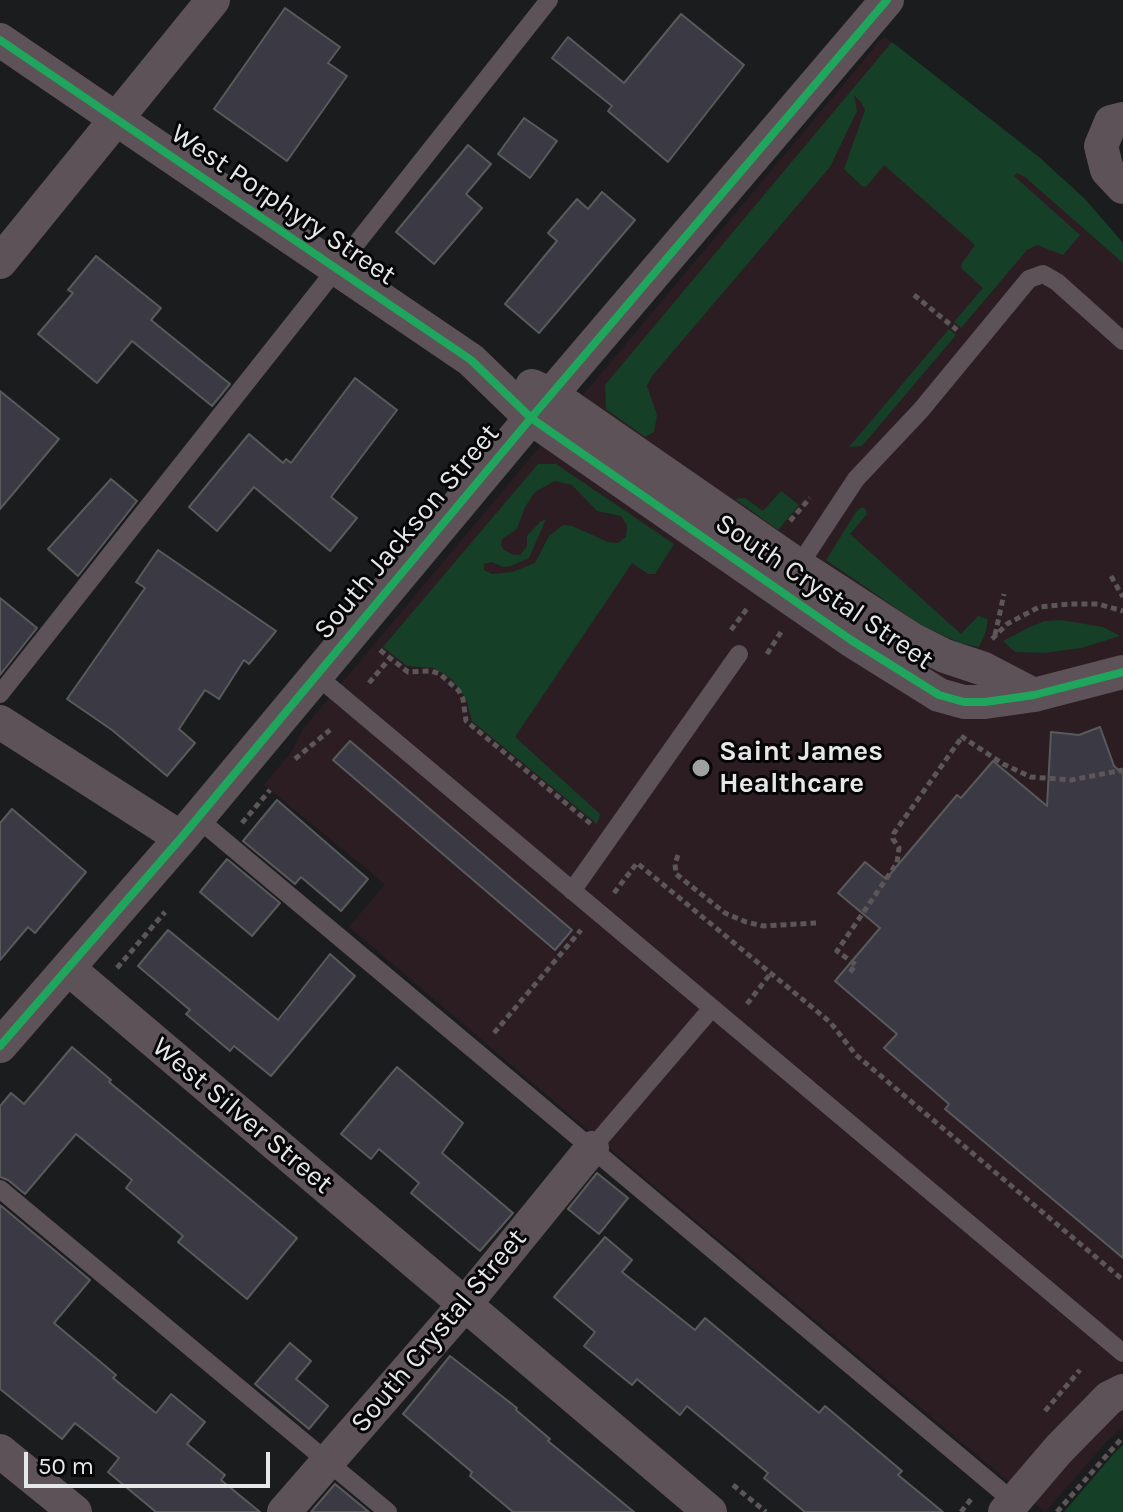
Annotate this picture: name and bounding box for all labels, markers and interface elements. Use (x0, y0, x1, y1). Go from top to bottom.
street label: West Porphyry Street (164, 117, 402, 293)
street label: South Jackson Street (307, 418, 507, 646)
street label: South Crystal Street (709, 507, 939, 677)
place label: Saint James Healthcare (719, 735, 883, 801)
marker: Saint James Healthcare (690, 757, 712, 779)
street label: West Silver Street (145, 1031, 339, 1201)
street label: South Crystal Street (344, 1222, 534, 1440)
scale bar (28, 1436, 274, 1486)
text: 50 m (38, 1452, 94, 1480)

